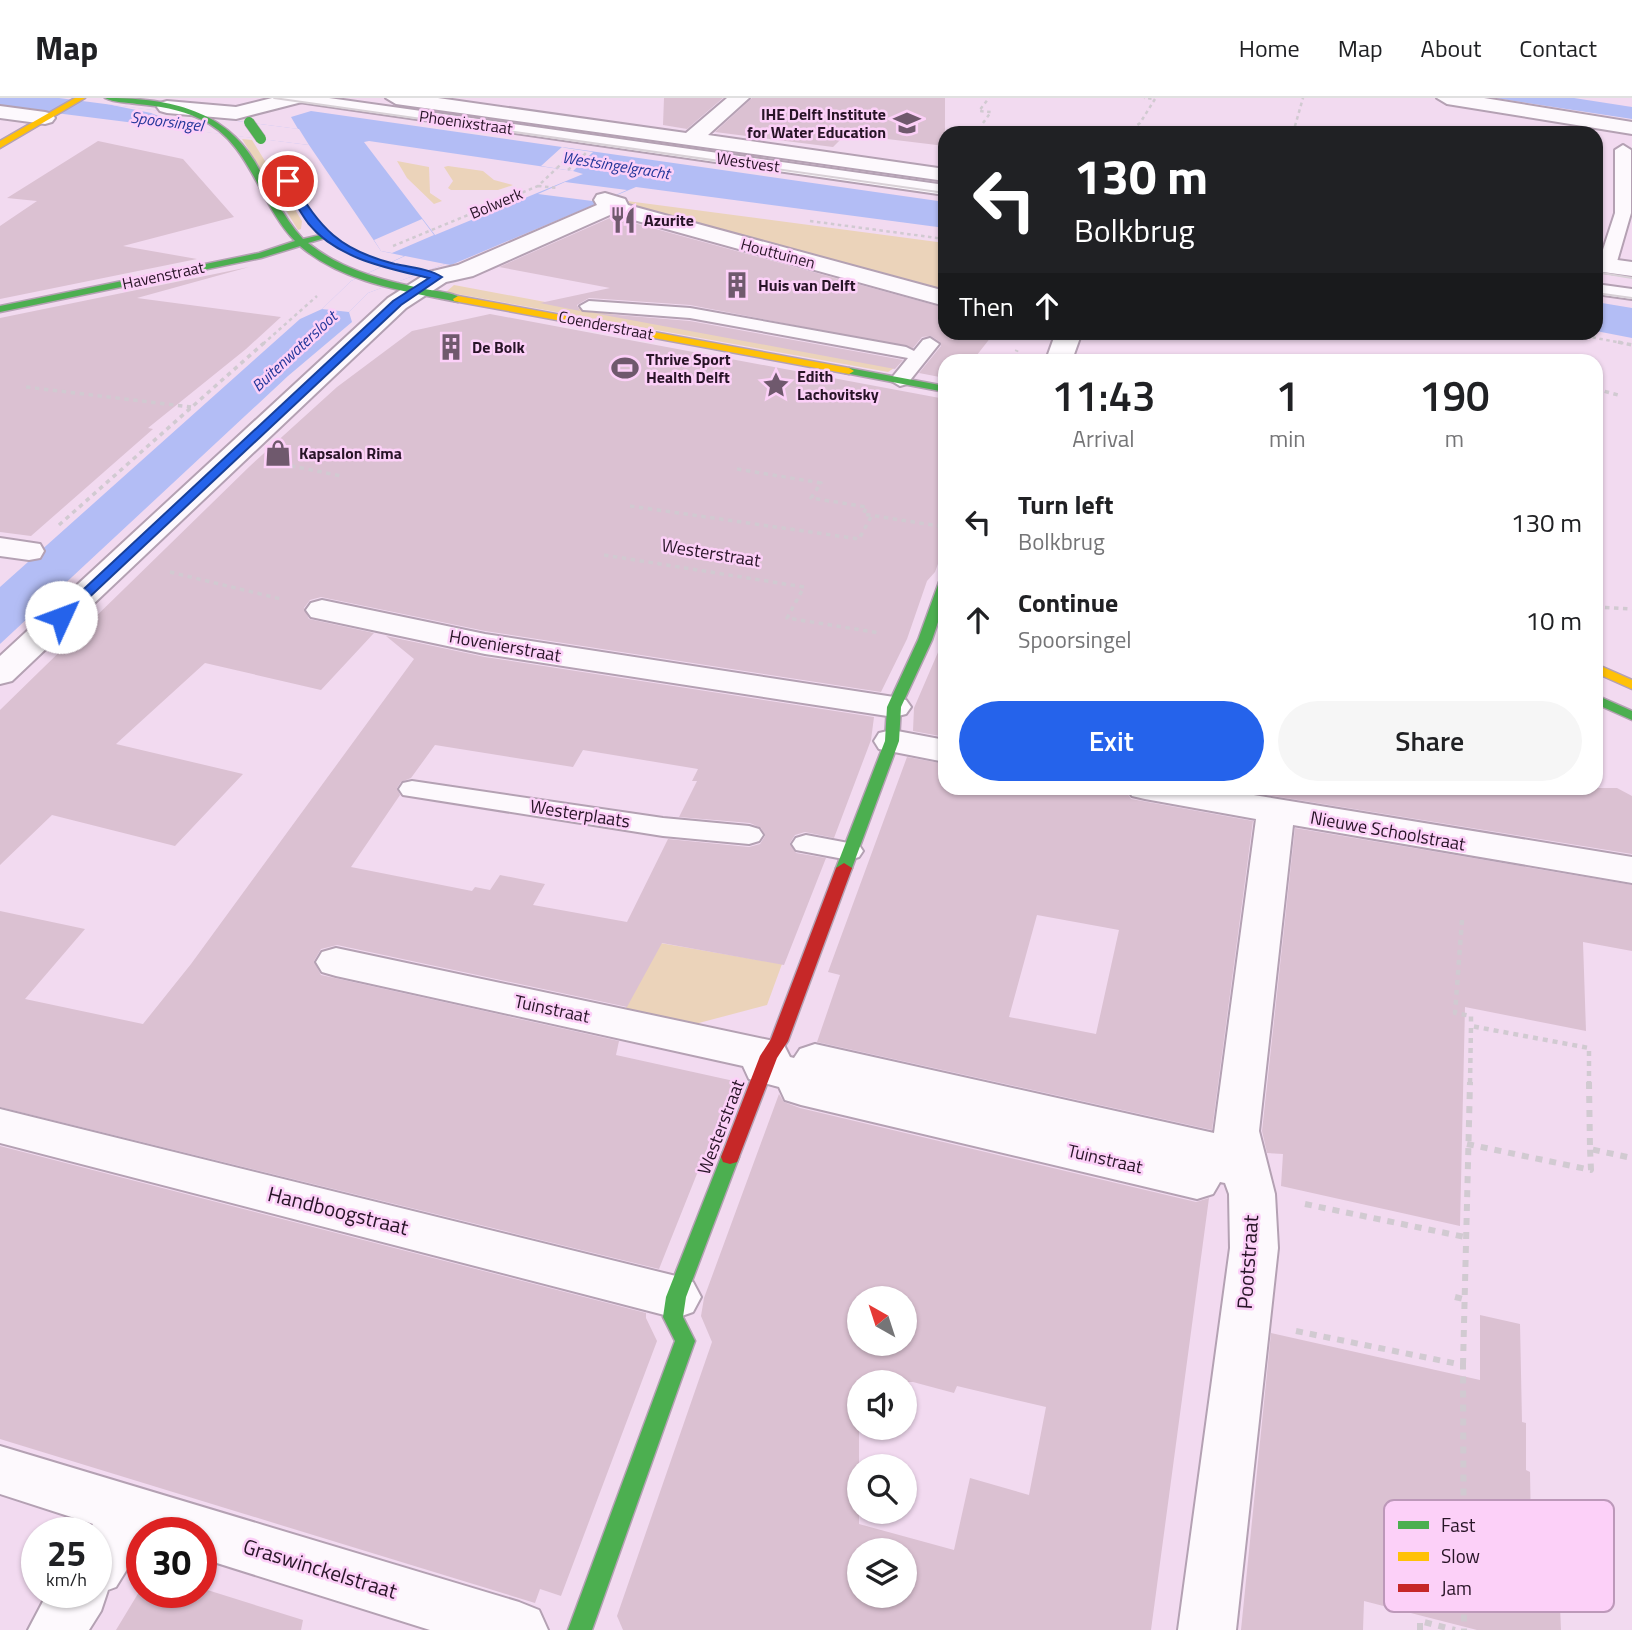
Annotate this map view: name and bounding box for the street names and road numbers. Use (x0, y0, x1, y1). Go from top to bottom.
street label: Phoenixstraat (418, 104, 515, 140)
street label: Westvest (715, 146, 782, 178)
street label: Bolwerk (466, 181, 526, 225)
street label: Houttuinen (738, 232, 818, 274)
street label: Havenstraat (120, 255, 207, 295)
street label: Coenderstraat (557, 304, 656, 346)
street label: Westerstraat (660, 531, 763, 574)
street label: Hovenierstraat (447, 622, 564, 669)
street label: Westerplaats (528, 792, 632, 835)
street label: Nieuwe Schoolstraat (1308, 804, 1468, 858)
street label: Tuinstraat (512, 987, 593, 1030)
street label: Westerstraat (690, 1075, 751, 1178)
street label: Tuinstraat (1065, 1137, 1146, 1180)
street label: Handboogstraat (265, 1177, 413, 1243)
street label: Pootstraat (1228, 1213, 1266, 1310)
street label: Graswinckelstraat (239, 1529, 402, 1607)

